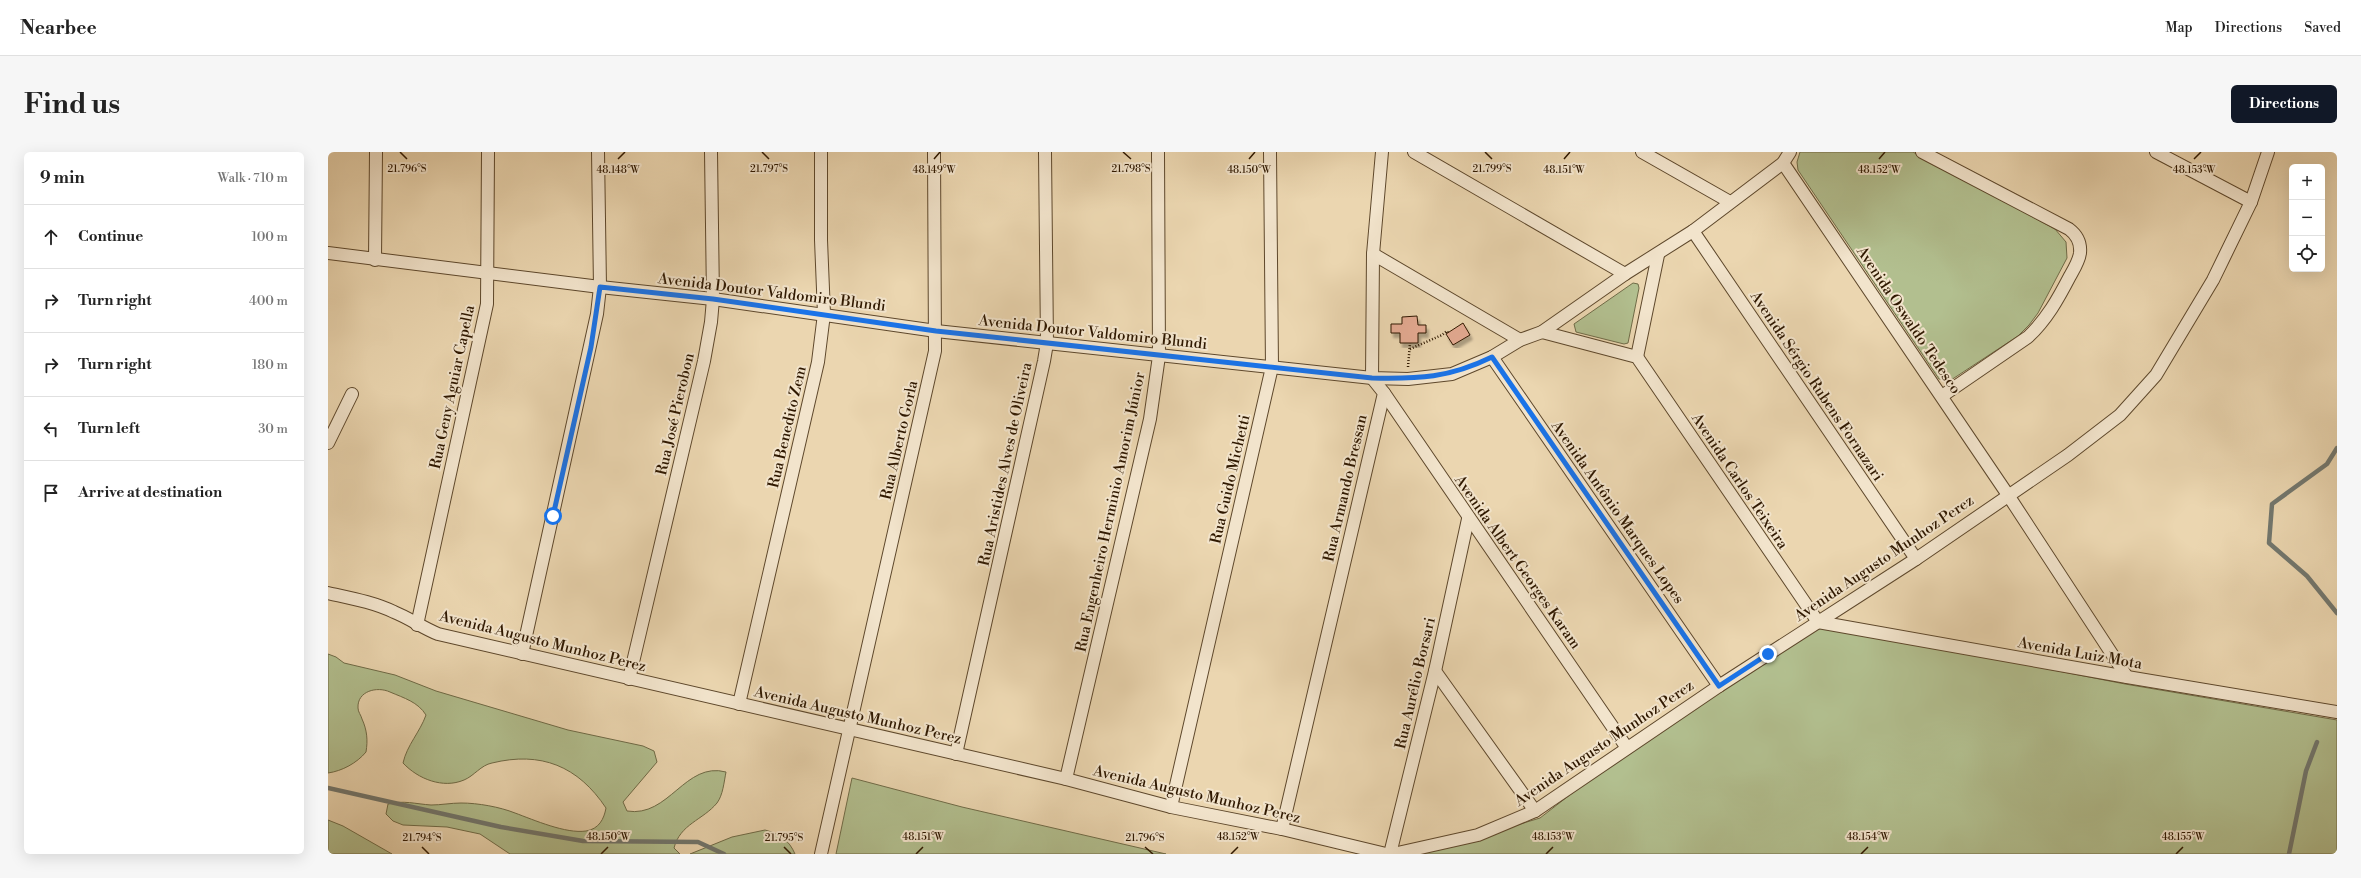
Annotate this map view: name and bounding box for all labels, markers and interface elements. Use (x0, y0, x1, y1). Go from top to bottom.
text: Nearbee (20, 16, 97, 40)
text: Map (2165, 19, 2193, 37)
text: Directions (2215, 19, 2282, 37)
text: Saved (2304, 19, 2341, 37)
button: Directions (2231, 85, 2337, 123)
text: Find us (24, 87, 120, 122)
text: 21.796°S (388, 163, 427, 175)
text: 21.797°S (750, 163, 788, 175)
text: 21.798°S (1112, 163, 1151, 175)
text: 21.799°S (1473, 163, 1512, 175)
text: 48.148°W (596, 164, 641, 176)
text: 48.149°W (912, 164, 956, 176)
text: 48.150°W (1227, 164, 1272, 176)
text: 48.151°W (1543, 164, 1586, 176)
text: 48.152°W (1858, 164, 1901, 176)
text: 48.153°W (2173, 164, 2216, 176)
map controls (2289, 164, 2325, 272)
button: + (2289, 164, 2325, 200)
text: 9 min (40, 167, 85, 189)
text: Walk · 710 m (217, 170, 288, 186)
button: − (2289, 200, 2325, 236)
icon: ahead (40, 226, 62, 248)
text: Continue (78, 227, 143, 246)
text: 100 m (252, 229, 288, 245)
button: locate (2289, 236, 2325, 272)
street label: Avenida Oswaldo Tedesco (1852, 242, 1965, 398)
street label: Avenida Doutor Valdomiro Blundi (656, 269, 887, 316)
street label: Avenida Sérgio Rubens Fornazari (1745, 287, 1887, 485)
icon: right (40, 290, 62, 312)
text: Turn right (78, 291, 152, 310)
text: 400 m (249, 293, 288, 309)
street label: Rua Geny Aguiar Capella (426, 303, 479, 471)
street label: Avenida Doutor Valdomiro Blundi (977, 311, 1208, 354)
street label: Rua José Pierobon (652, 351, 699, 477)
icon: right (40, 354, 62, 376)
text: Turn right (78, 355, 152, 374)
text: 180 m (252, 357, 288, 373)
street label: Rua Aristides Alves de Oliveira (975, 360, 1036, 568)
street label: Rua Benedito Zem (764, 364, 811, 490)
street label: Rua Engenheiro Herminio Amorim Júnior (1071, 370, 1150, 654)
street label: Rua Alberto Gorla (877, 378, 923, 502)
street label: Avenida Carlos Teixeira (1687, 409, 1792, 553)
street label: Rua Guido Michetti (1206, 413, 1255, 546)
street label: Rua Armando Bressan (1319, 413, 1372, 564)
street label: Avenida Antônio Marques Lopes (1546, 416, 1688, 607)
icon: left (40, 418, 62, 440)
text: Turn left (78, 419, 140, 438)
text: 30 m (258, 421, 288, 437)
street label: Avenida Albert Georges Karam (1450, 471, 1585, 653)
icon: arrive (40, 482, 62, 504)
text: Arrive at destination (78, 483, 222, 502)
street label: Avenida Augusto Munhoz Perez (1790, 491, 1978, 626)
route start (544, 507, 562, 525)
street label: Avenida Augusto Munhoz Perez (437, 606, 648, 676)
street label: Rua Aurélio Borsari (1391, 615, 1440, 751)
street label: Avenida Luiz Mota (2015, 633, 2144, 674)
route end (1759, 645, 1777, 663)
street label: Avenida Augusto Munhoz Perez (1510, 676, 1698, 811)
street label: Avenida Augusto Munhoz Perez (751, 682, 963, 749)
street label: Avenida Augusto Munhoz Perez (1090, 761, 1302, 828)
text: 48.150°W (586, 831, 631, 843)
text: 48.151°W (902, 831, 945, 843)
text: 48.152°W (1217, 831, 1260, 843)
text: 48.153°W (1532, 831, 1575, 843)
text: 48.154°W (1846, 831, 1891, 843)
text: 48.155°W (2162, 831, 2205, 843)
text: 21.794°S (403, 832, 442, 844)
text: 21.795°S (765, 832, 803, 844)
text: 21.796°S (1126, 832, 1165, 844)

